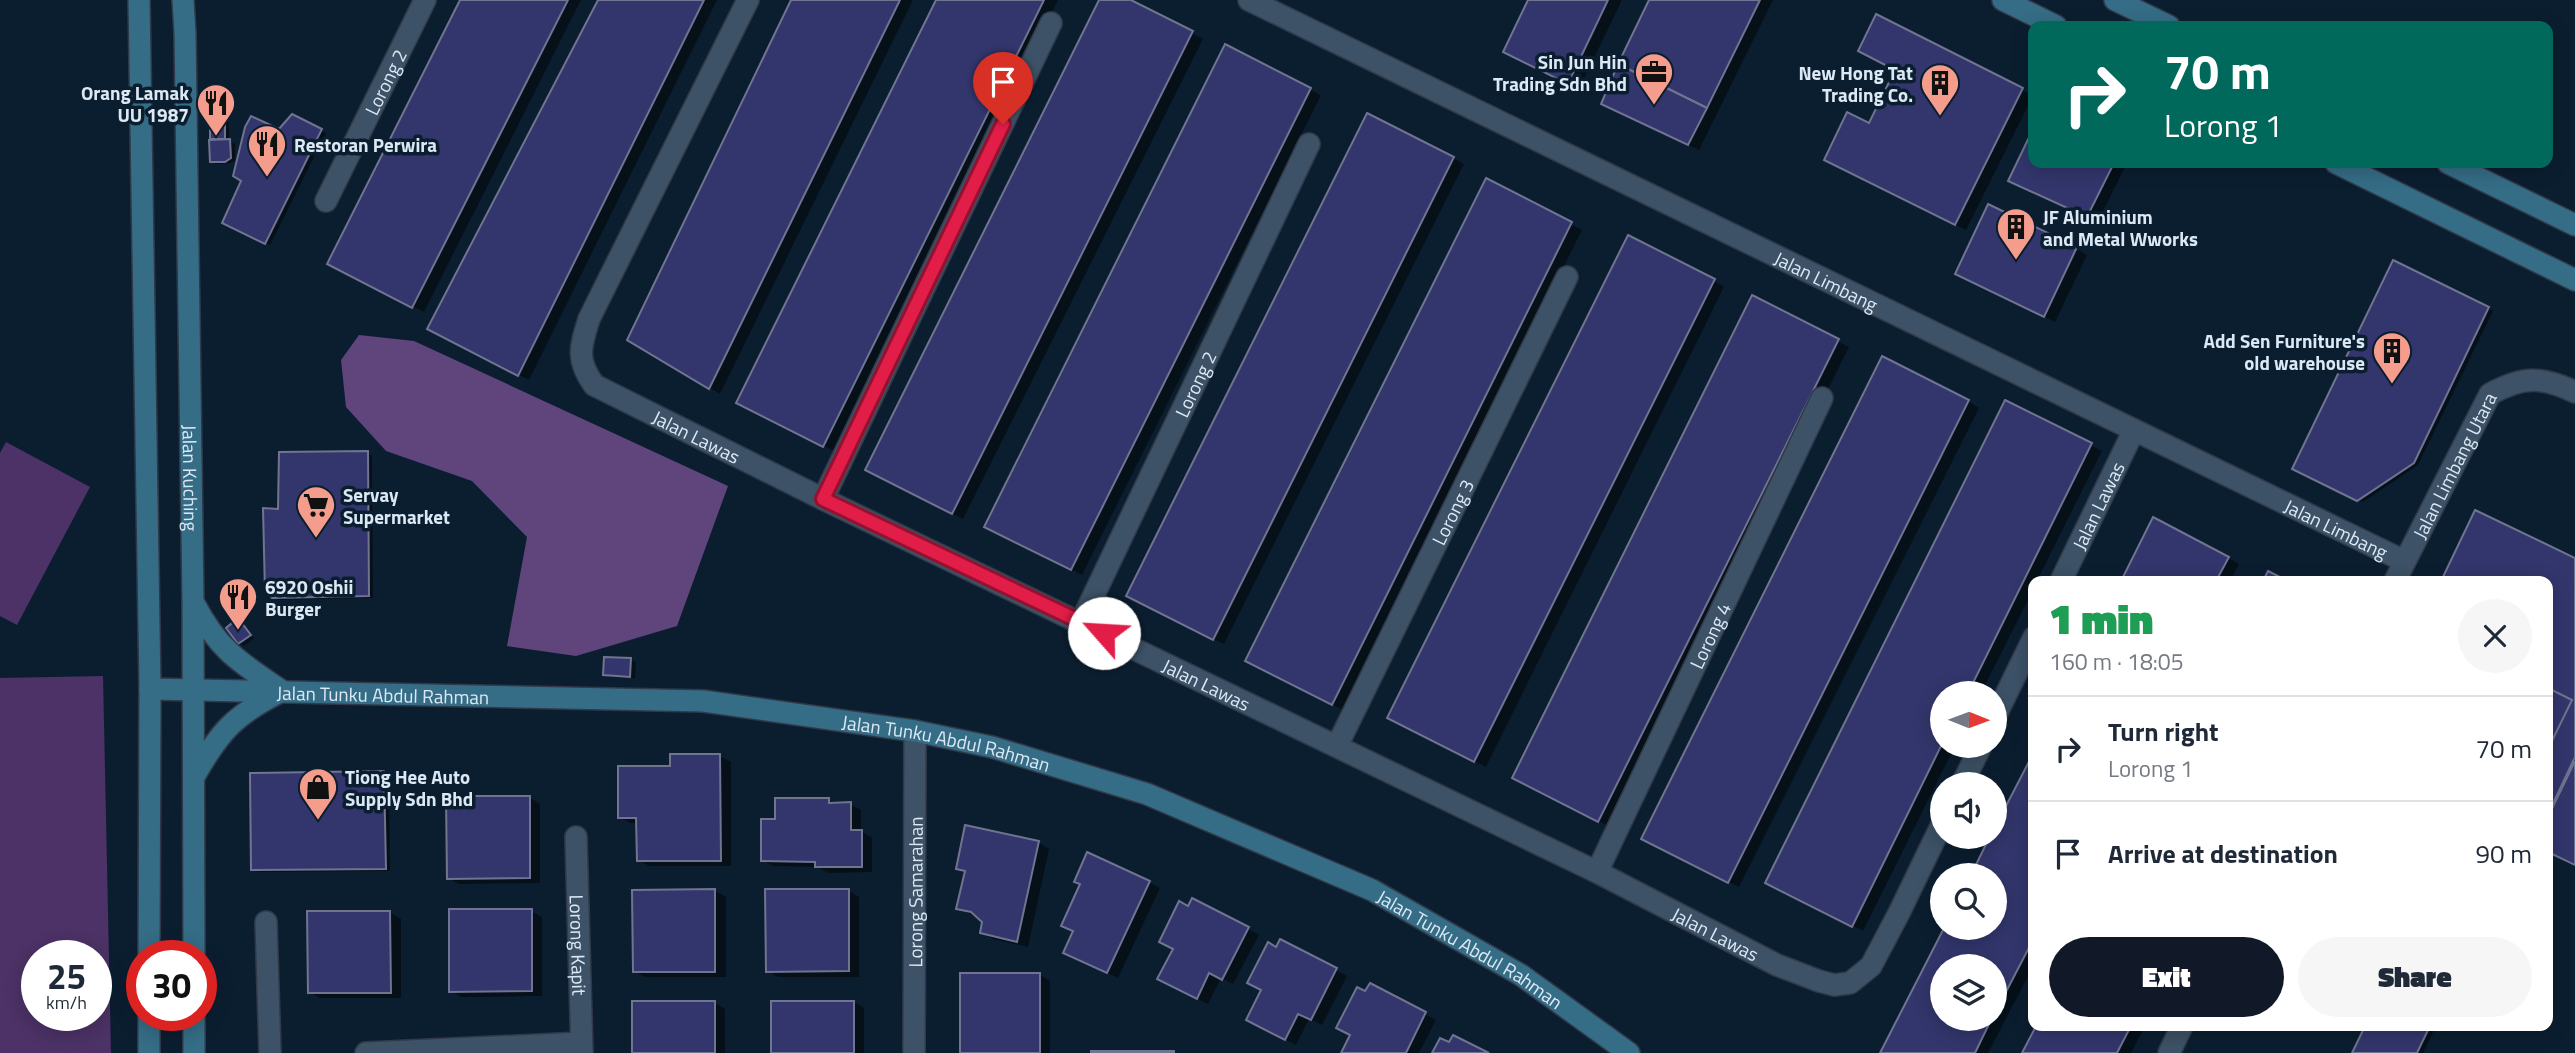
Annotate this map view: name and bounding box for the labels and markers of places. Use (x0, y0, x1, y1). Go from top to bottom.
place label: Sin Jun Hin Trading Sdn Bhd (1493, 47, 1627, 98)
office icon: Sin Jun Hin Trading Sdn Bhd (1633, 51, 1675, 106)
pin (973, 52, 1033, 124)
place label: New Hong Tat Trading Co. (1798, 58, 1913, 109)
building icon: New Hong Tat Trading Co. (1919, 62, 1961, 117)
place label: Orang Lamak UU 1987 (81, 78, 189, 129)
restaurant icon: Orang Lamak UU 1987 (195, 82, 237, 137)
restaurant icon: Restoran Perwira (246, 123, 288, 178)
place label: Restoran Perwira (294, 130, 437, 159)
place label: JF Aluminium and Metal Wworks (2043, 202, 2198, 253)
building icon: JF Aluminium and Metal Wworks (1995, 206, 2037, 261)
place label: Add Sen Furniture's old warehouse (2204, 326, 2365, 377)
building icon: Add Sen Furniture's old warehouse (2371, 330, 2413, 385)
place label: Servay Supermarket (343, 480, 450, 531)
supermarket icon: Servay Supermarket (295, 484, 337, 539)
place label: 6920 Oshii Burger (265, 572, 353, 623)
restaurant icon: 6920 Oshii Burger (217, 576, 259, 631)
place label: Tiong Hee Auto Supply Sdn Bhd (345, 762, 473, 813)
shop icon: Tiong Hee Auto Supply Sdn Bhd (297, 766, 339, 821)

